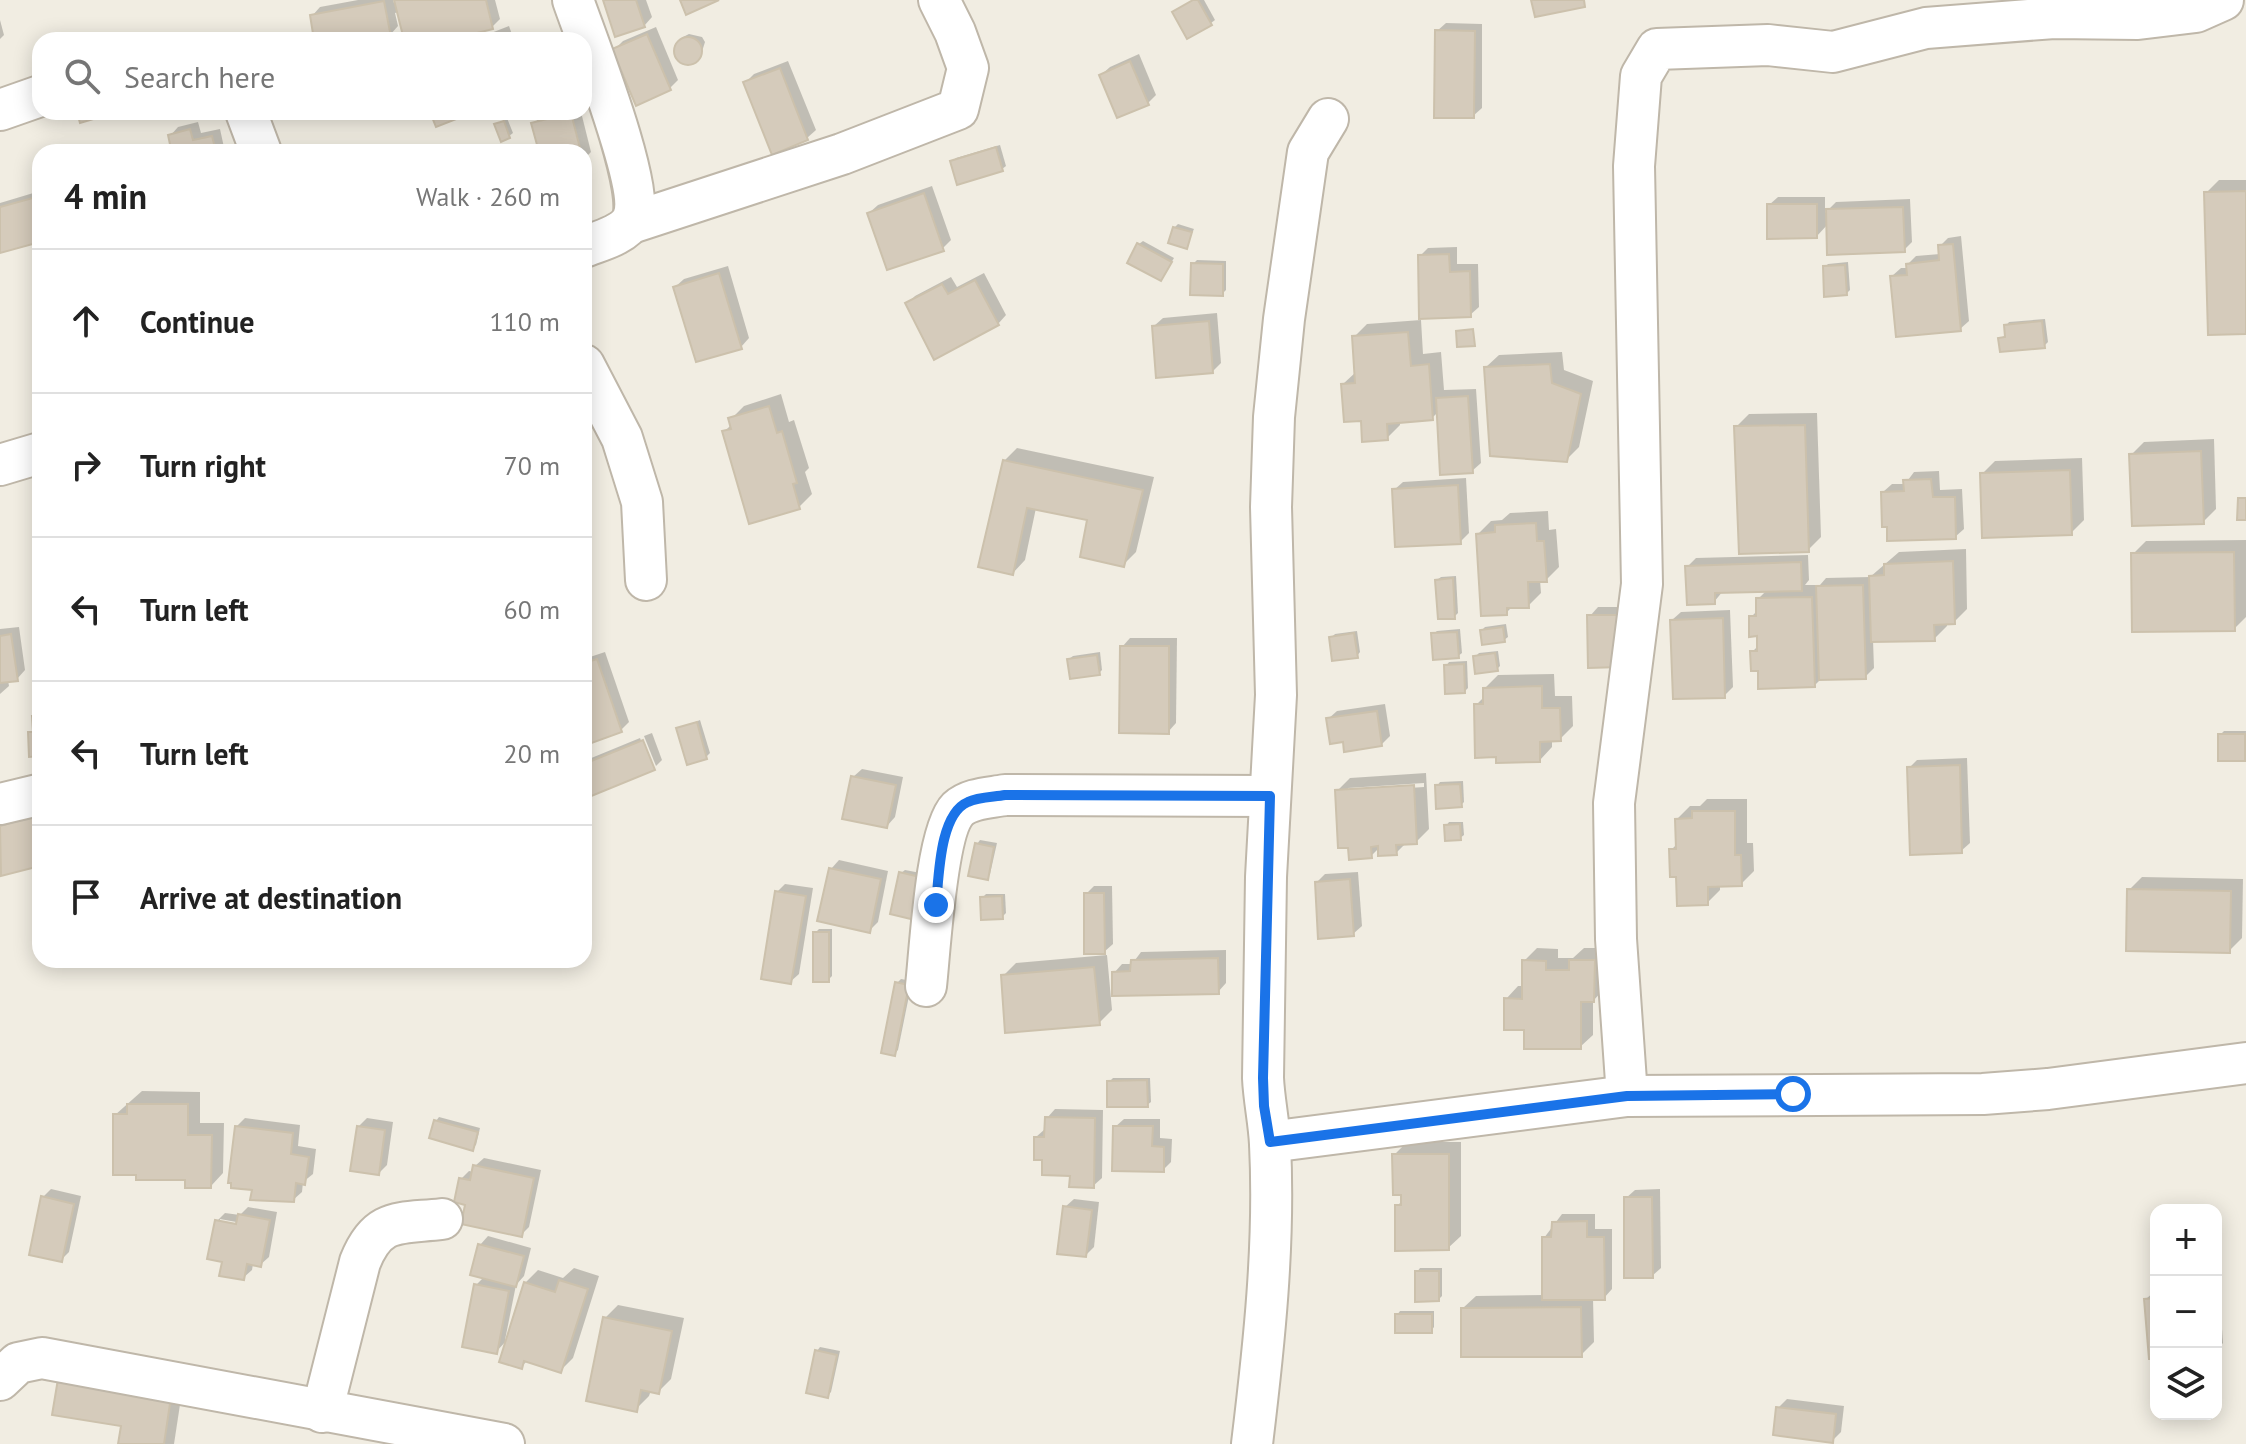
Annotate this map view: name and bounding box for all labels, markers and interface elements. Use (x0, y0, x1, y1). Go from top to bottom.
search box (32, 32, 592, 120)
icon: search (60, 54, 104, 98)
text: Search here (124, 57, 275, 96)
text: 4 min (64, 174, 147, 218)
text: Walk · 260 m (416, 180, 560, 213)
icon: ahead (64, 299, 108, 343)
text: Continue (140, 302, 254, 341)
text: 110 m (489, 305, 560, 338)
icon: right (64, 443, 108, 487)
text: Turn right (140, 446, 266, 485)
text: 70 m (504, 449, 560, 482)
icon: left (64, 587, 108, 631)
text: Turn left (140, 590, 248, 629)
text: 60 m (504, 593, 560, 626)
icon: left (64, 731, 108, 775)
text: Turn left (140, 734, 248, 773)
text: 20 m (504, 737, 560, 770)
icon: arrive (64, 875, 108, 919)
text: Arrive at destination (140, 878, 402, 917)
route end (918, 887, 954, 923)
route start (1775, 1076, 1811, 1112)
map controls (2150, 1204, 2222, 1420)
button: + (2150, 1204, 2222, 1276)
button: − (2150, 1276, 2222, 1348)
button: layers (2150, 1348, 2222, 1420)

